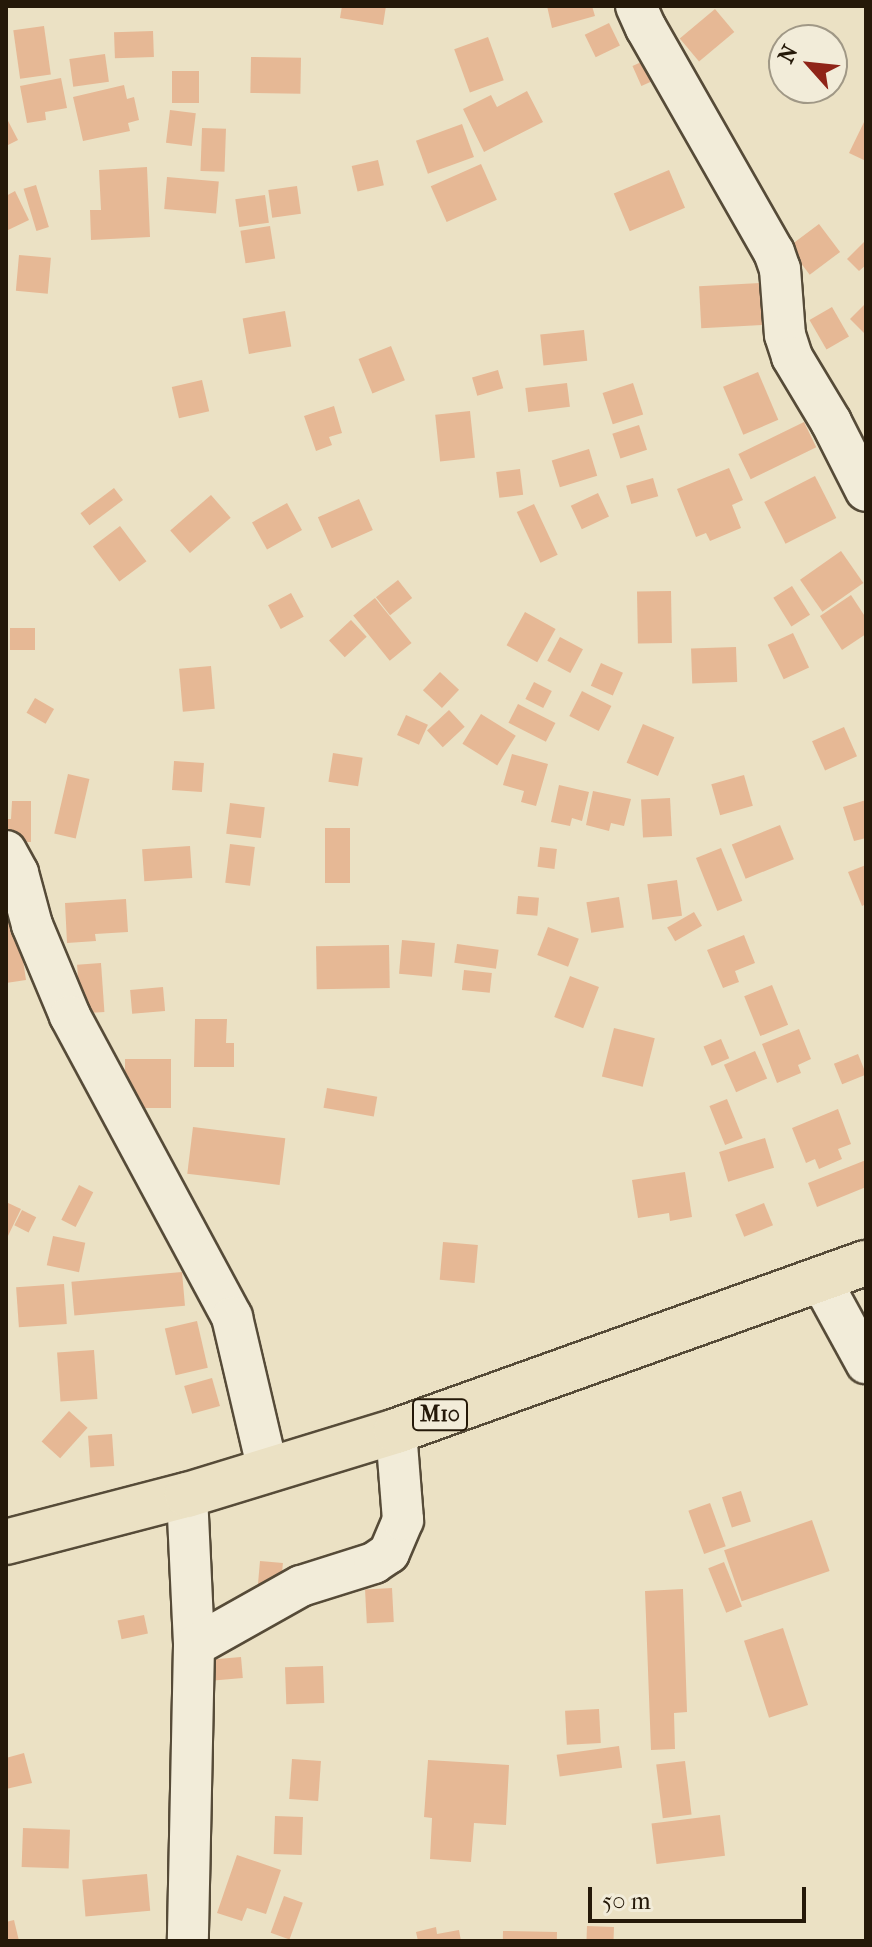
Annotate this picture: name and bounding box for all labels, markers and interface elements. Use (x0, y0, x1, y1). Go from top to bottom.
north arrow (768, 24, 848, 104)
text: N (773, 41, 804, 67)
road number: M10 (412, 1397, 468, 1433)
scale bar (592, 1871, 810, 1921)
text: 50 m (602, 1887, 651, 1915)

